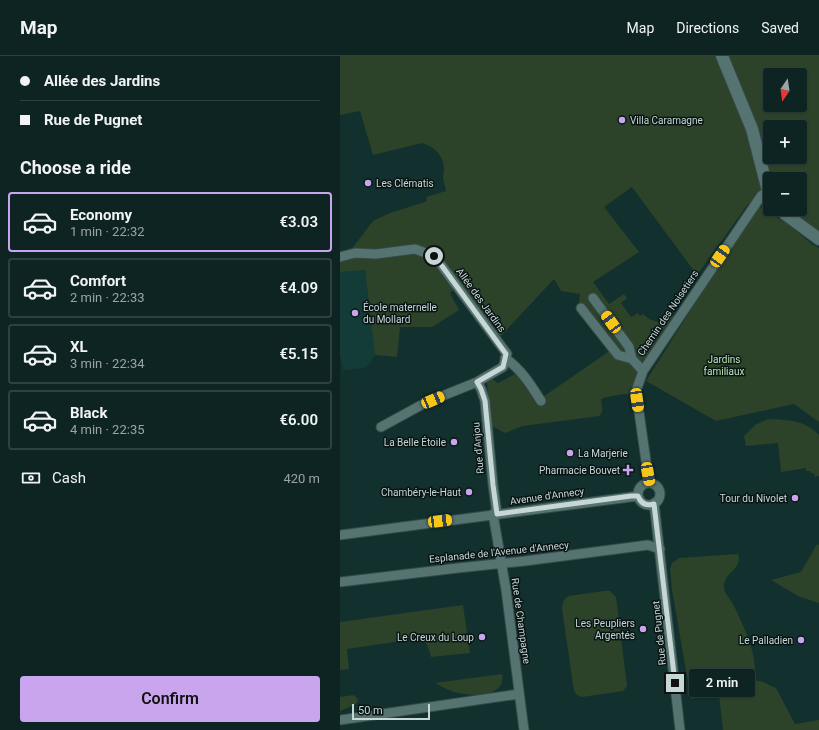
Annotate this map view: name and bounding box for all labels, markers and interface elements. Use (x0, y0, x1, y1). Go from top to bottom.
text: Map (20, 16, 58, 39)
text: Map (627, 20, 654, 36)
text: Directions (676, 20, 739, 36)
text: Saved (761, 20, 799, 36)
north arrow (763, 68, 807, 112)
map controls (763, 68, 807, 216)
text: Allée des Jardins (44, 72, 160, 90)
text: Rue de Pugnet (44, 111, 142, 129)
marker: Villa Caramagne (617, 115, 627, 125)
place label: Villa Caramagne (630, 115, 703, 126)
button: + (763, 120, 807, 164)
text: Choose a ride (20, 157, 131, 178)
button: − (763, 172, 807, 216)
marker: Les Clématis (363, 178, 373, 188)
place label: Les Clématis (376, 178, 434, 189)
icon: car (22, 204, 58, 240)
text: Economy (70, 206, 132, 224)
text: €3.03 (279, 213, 318, 231)
text: 1 min · 22:32 (70, 224, 145, 239)
car (708, 243, 732, 269)
route start (425, 247, 443, 265)
street label: Allée des Jardins (454, 266, 508, 334)
street label: Chemin des Noisetiers (635, 268, 701, 358)
icon: car (22, 270, 58, 306)
text: Comfort (70, 272, 126, 290)
text: €4.09 (279, 279, 318, 297)
text: 2 min · 22:33 (70, 290, 145, 305)
place label: École maternelle du Mollard (363, 301, 437, 325)
marker: École maternelle du Mollard (350, 308, 360, 318)
car (599, 309, 623, 335)
icon: car (22, 336, 58, 372)
text: XL (70, 338, 88, 356)
text: €5.15 (279, 345, 318, 363)
park label: Jardins familiaux (704, 354, 744, 377)
text: 3 min · 22:34 (70, 356, 145, 371)
car (629, 387, 645, 413)
car (420, 390, 446, 410)
icon: car (22, 402, 58, 438)
text: Black (70, 404, 107, 422)
text: €6.00 (279, 411, 318, 429)
text: 4 min · 22:35 (70, 422, 145, 437)
street label: Rue d'Anjou (470, 422, 486, 474)
place label: La Belle Étoile (384, 436, 446, 448)
marker: La Belle Étoile (449, 437, 459, 447)
marker: La Marjerie (565, 448, 575, 458)
place label: La Marjerie (578, 448, 628, 459)
car (640, 461, 656, 487)
place label: Pharmacie Bouvet (539, 465, 620, 476)
marker: Pharmacie Bouvet (623, 465, 633, 475)
icon: cash (20, 467, 42, 489)
text: Cash (52, 469, 86, 487)
text: 420 m (283, 471, 320, 486)
street label: Avenue d'Annecy (509, 485, 585, 507)
place label: Chambéry-le-Haut (381, 487, 461, 498)
marker: Chambéry-le-Haut (464, 487, 474, 497)
place label: Tour du Nivolet (720, 493, 787, 504)
marker: Tour du Nivolet (790, 493, 800, 503)
car (427, 514, 453, 528)
street label: Esplanade de l'Avenue d'Annecy (429, 539, 570, 565)
street label: Rue de Champagne (510, 577, 532, 665)
street label: Rue de Pugnet (650, 600, 668, 666)
place label: Les Peupliers Argentés (575, 618, 635, 641)
marker: Les Peupliers Argentés (638, 624, 648, 634)
place label: Le Creux du Loup (397, 632, 474, 643)
marker: Le Creux du Loup (477, 632, 487, 642)
place label: Le Palladien (739, 635, 793, 646)
marker: Le Palladien (796, 635, 806, 645)
callout: 2 min (689, 669, 755, 697)
route end (666, 674, 684, 692)
text: 2 min (706, 675, 738, 690)
button: Confirm (20, 676, 320, 722)
scale bar (352, 702, 430, 721)
text: 50 m (358, 704, 383, 717)

